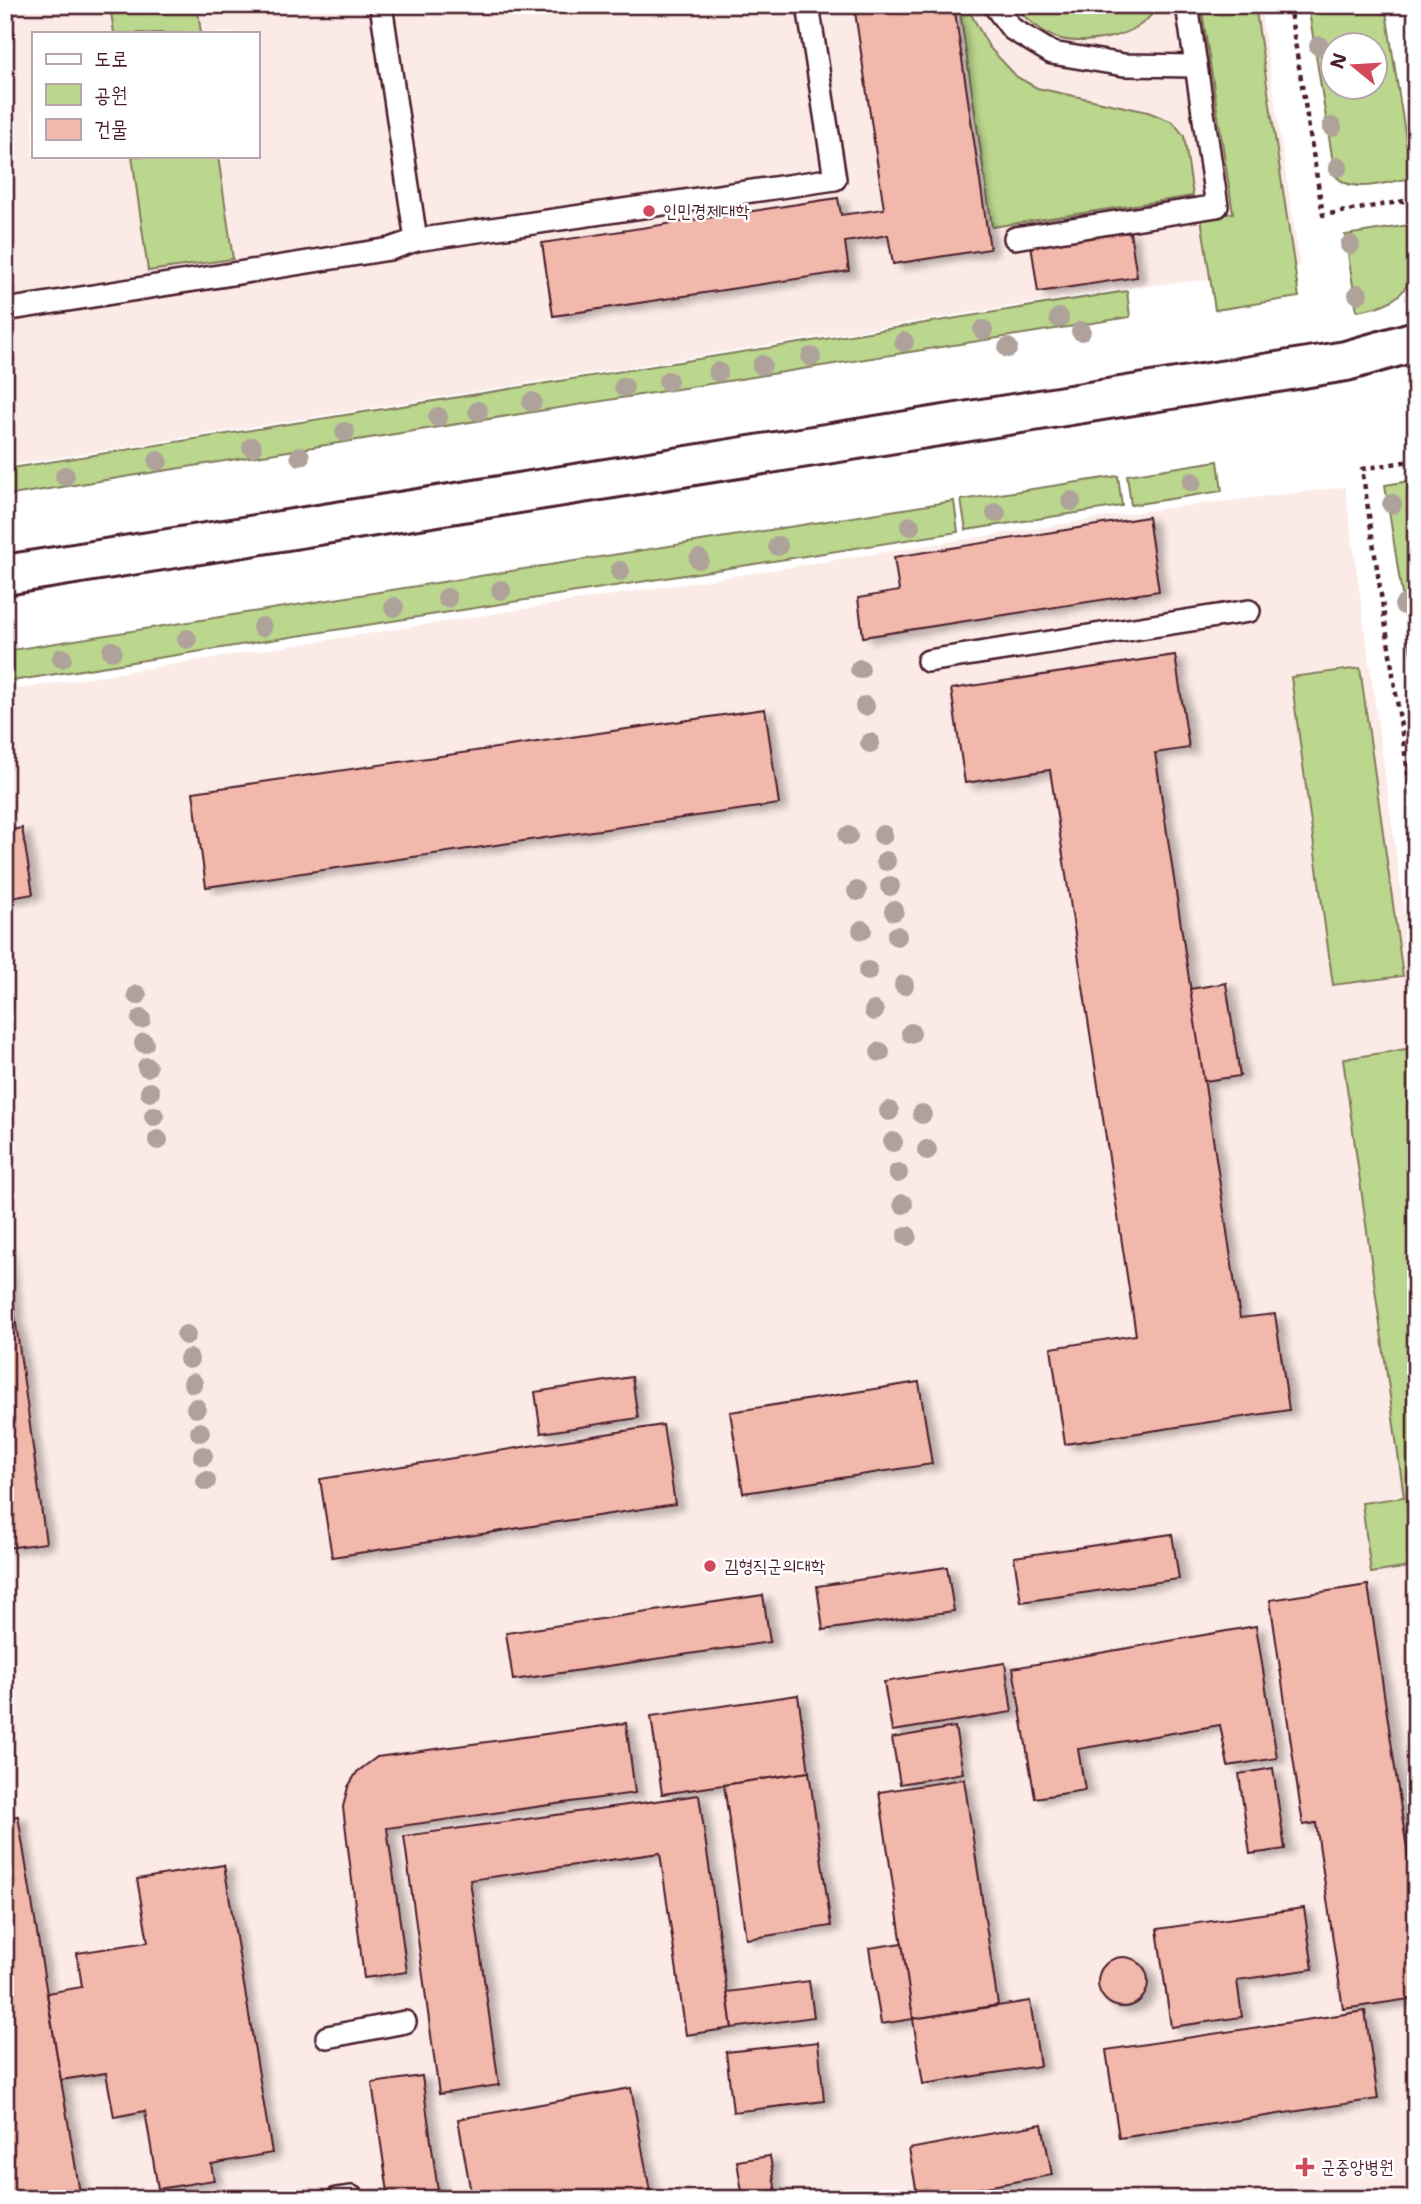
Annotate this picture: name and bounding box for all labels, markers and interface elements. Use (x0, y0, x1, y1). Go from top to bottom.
legend (32, 32, 259, 158)
north arrow (1320, 32, 1390, 102)
text: 도로 (94, 45, 128, 73)
text: N (1324, 50, 1353, 72)
text: 공원 (94, 81, 128, 109)
text: 건물 (94, 115, 128, 143)
place label: 인민경제대학 (663, 199, 750, 223)
marker: 인민경제대학 (641, 203, 657, 219)
place label: 김형직군의대학 (724, 1554, 825, 1578)
marker: 김형직군의대학 (702, 1558, 718, 1574)
place label: 군중앙병원 (1321, 2155, 1393, 2179)
marker: 군중앙병원 (1295, 2157, 1315, 2177)

